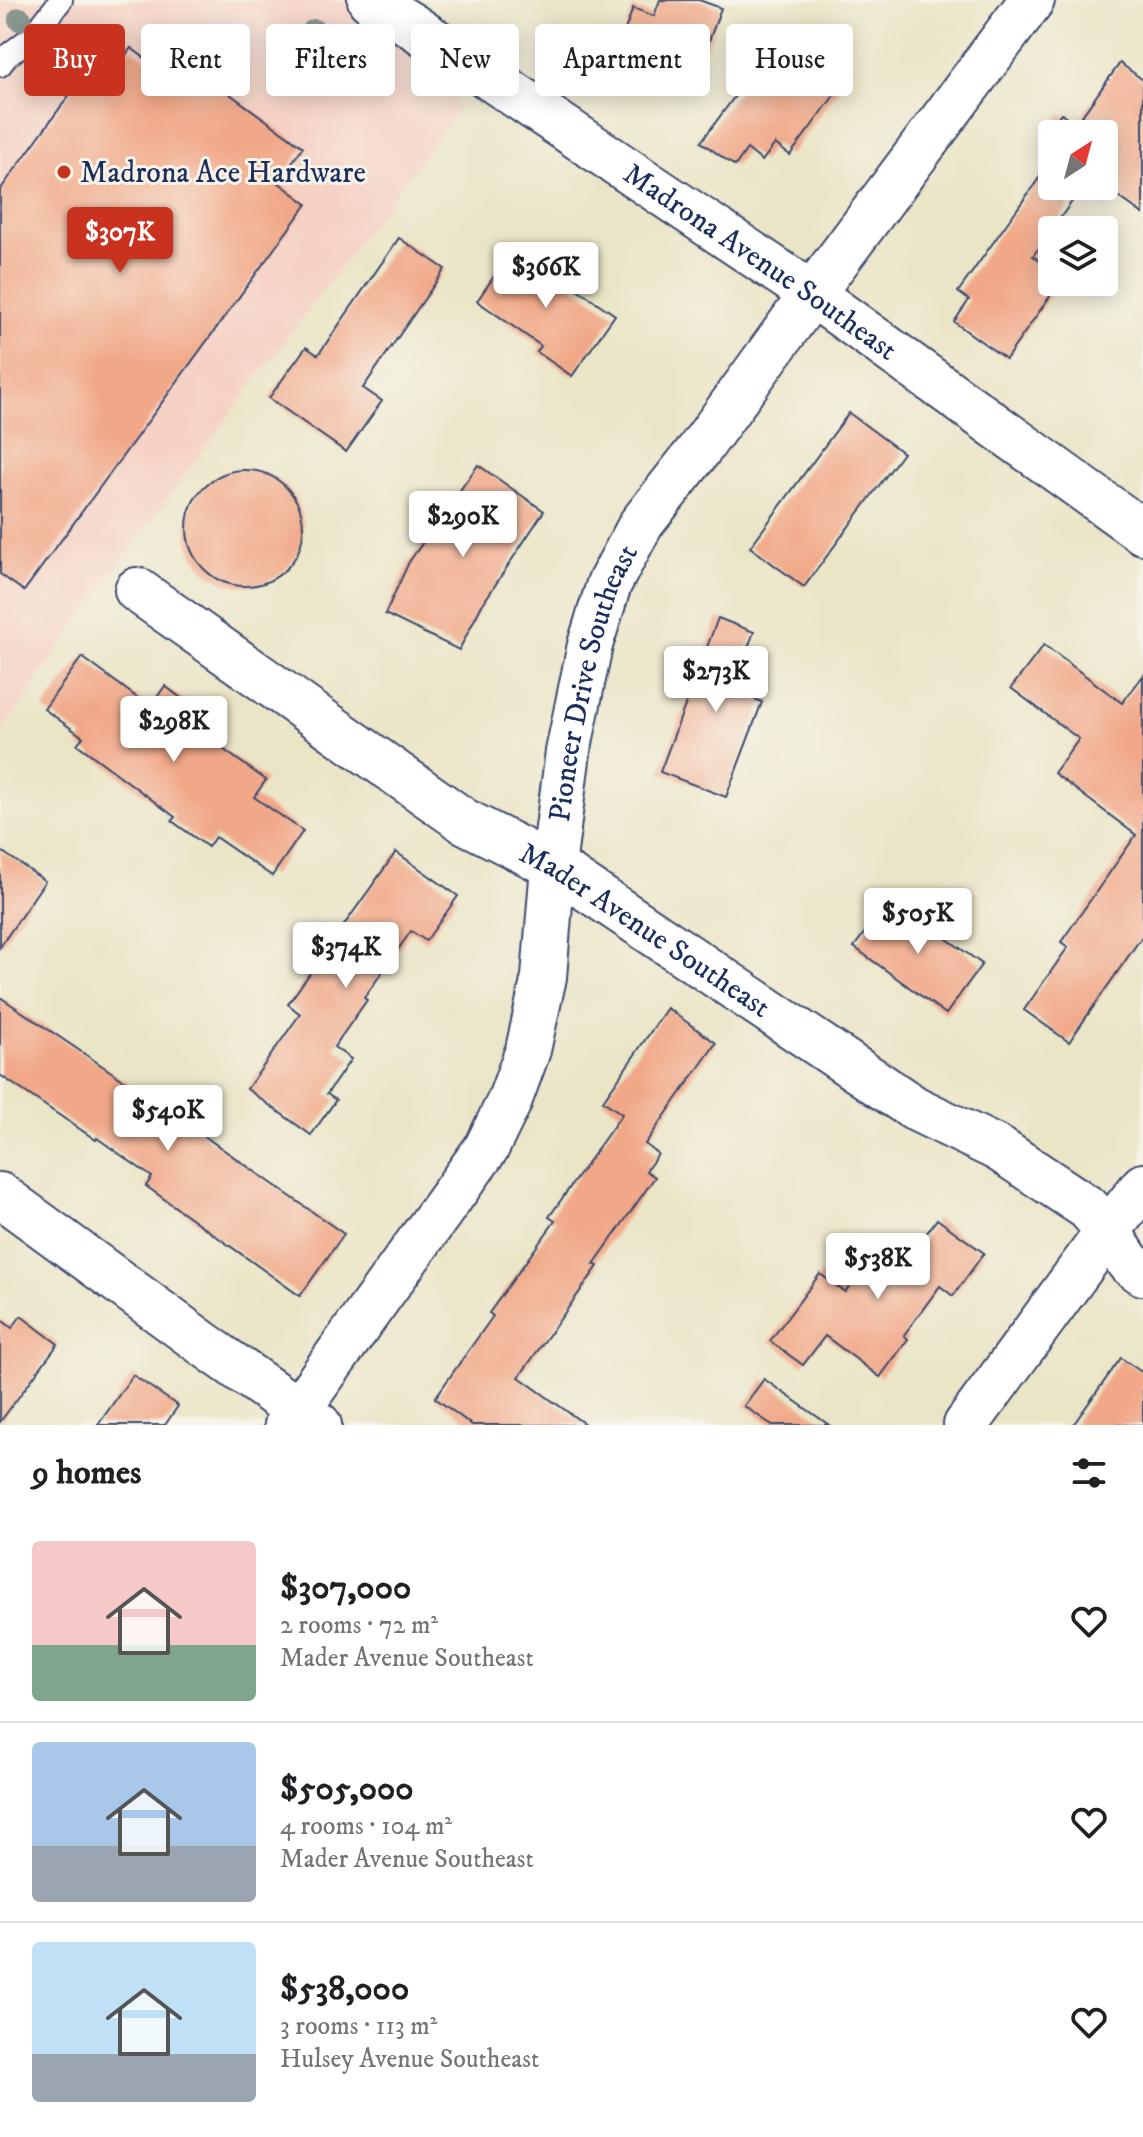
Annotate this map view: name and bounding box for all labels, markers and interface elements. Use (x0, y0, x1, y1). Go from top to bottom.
chip: Buy (24, 24, 125, 96)
chip: Rent (141, 24, 250, 96)
chip: Filters (266, 24, 395, 96)
chip: New (411, 24, 519, 96)
chip: Apartment (535, 24, 710, 96)
chip: House (726, 24, 853, 96)
north arrow (1038, 120, 1118, 200)
map controls (1038, 120, 1118, 296)
place label: Madrona Ace Hardware (80, 155, 366, 192)
street label: Madrona Avenue Southeast (616, 156, 904, 369)
marker: Madrona Ace Hardware (55, 163, 73, 181)
pin: $307K (64, 207, 176, 275)
text: $307K (85, 216, 155, 249)
button: layers (1038, 216, 1118, 296)
pin: $366K (490, 242, 602, 310)
text: $366K (511, 251, 581, 284)
pin: $290K (407, 491, 519, 559)
text: $290K (427, 500, 499, 533)
street label: Pioneer Drive Southeast (542, 538, 647, 824)
pin: $273K (660, 646, 772, 714)
text: $273K (682, 655, 750, 688)
pin: $298K (118, 696, 230, 764)
text: $298K (138, 705, 210, 738)
street label: Mader Avenue Southeast (513, 835, 777, 1027)
pin: $505K (862, 888, 974, 956)
text: $505K (882, 897, 954, 930)
pin: $374K (290, 922, 402, 990)
text: $374K (311, 931, 381, 964)
pin: $540K (112, 1085, 224, 1153)
text: $540K (132, 1094, 204, 1127)
pin: $538K (822, 1233, 934, 1301)
text: $538K (844, 1242, 912, 1275)
icon: filters (1067, 1451, 1111, 1495)
text: 9 homes (32, 1452, 141, 1494)
text: $307,000 (280, 1567, 411, 1609)
icon: home (96, 1573, 192, 1669)
icon: heart (1067, 1599, 1111, 1643)
text: 2 rooms · 72 m² (280, 1609, 438, 1642)
text: Mader Avenue Southeast (280, 1642, 534, 1675)
text: $505,000 (280, 1768, 414, 1810)
icon: home (96, 1774, 192, 1870)
icon: heart (1067, 1800, 1111, 1844)
text: 4 rooms · 104 m² (280, 1810, 452, 1843)
text: Mader Avenue Southeast (280, 1843, 534, 1876)
text: $538,000 (280, 1968, 409, 2010)
icon: home (96, 1974, 192, 2070)
icon: heart (1067, 2000, 1111, 2044)
text: 3 rooms · 113 m² (280, 2010, 437, 2043)
text: Hulsey Avenue Southeast (280, 2043, 539, 2076)

